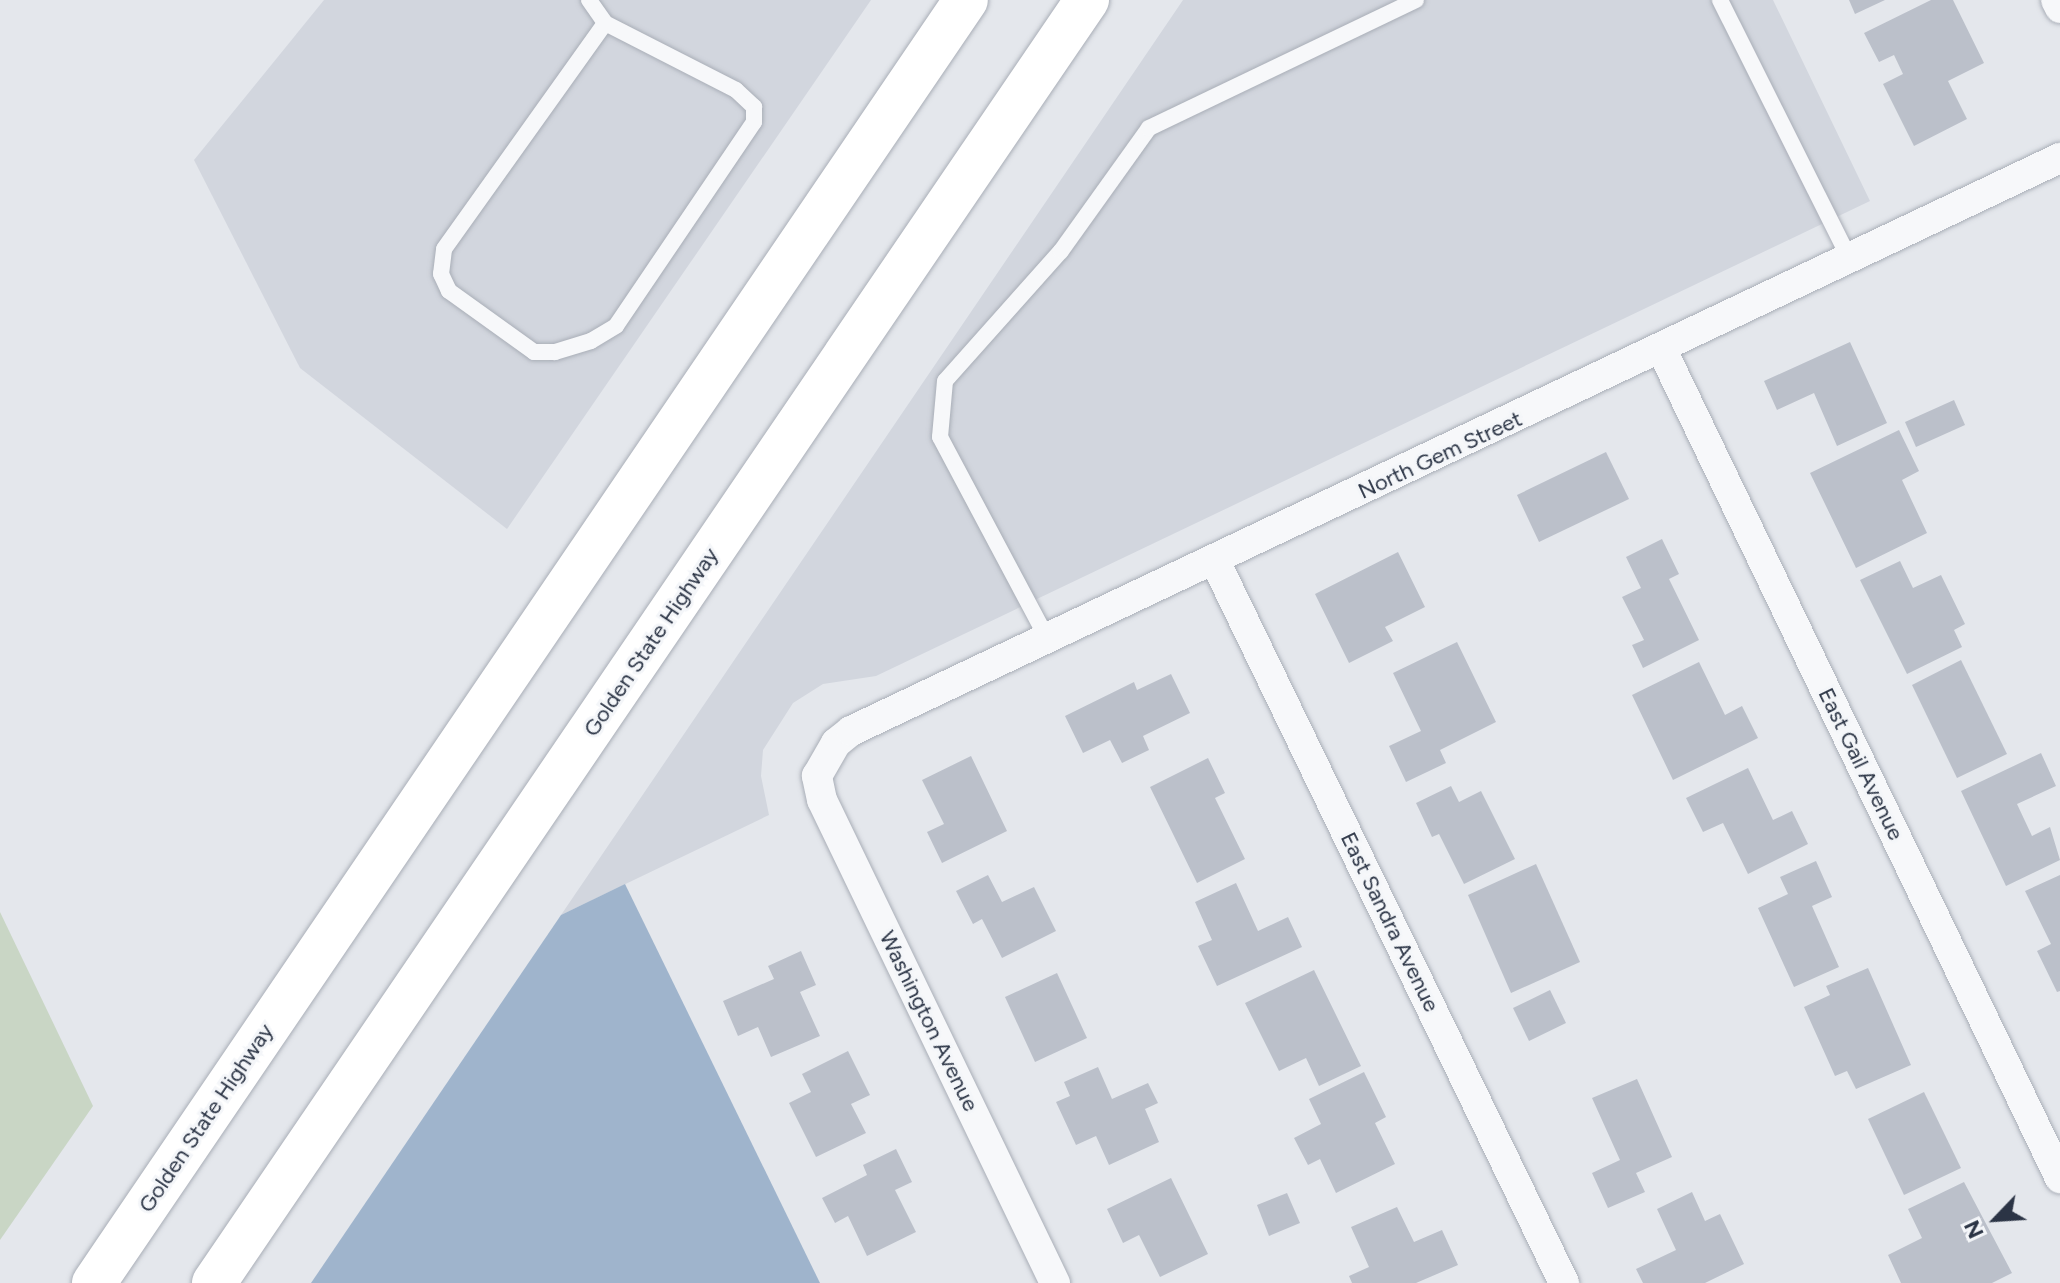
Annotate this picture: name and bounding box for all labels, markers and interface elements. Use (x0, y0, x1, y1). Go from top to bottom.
street label: North Gem Street (1354, 405, 1526, 505)
street label: Golden State Highway (578, 543, 724, 741)
street label: East Gail Avenue (1813, 684, 1909, 844)
street label: East Sandra Avenue (1335, 828, 1445, 1016)
street label: Washington Avenue (874, 927, 984, 1115)
street label: Golden State Highway (133, 1019, 279, 1217)
north arrow (1956, 1179, 2036, 1259)
text: N (1958, 1216, 1990, 1243)

